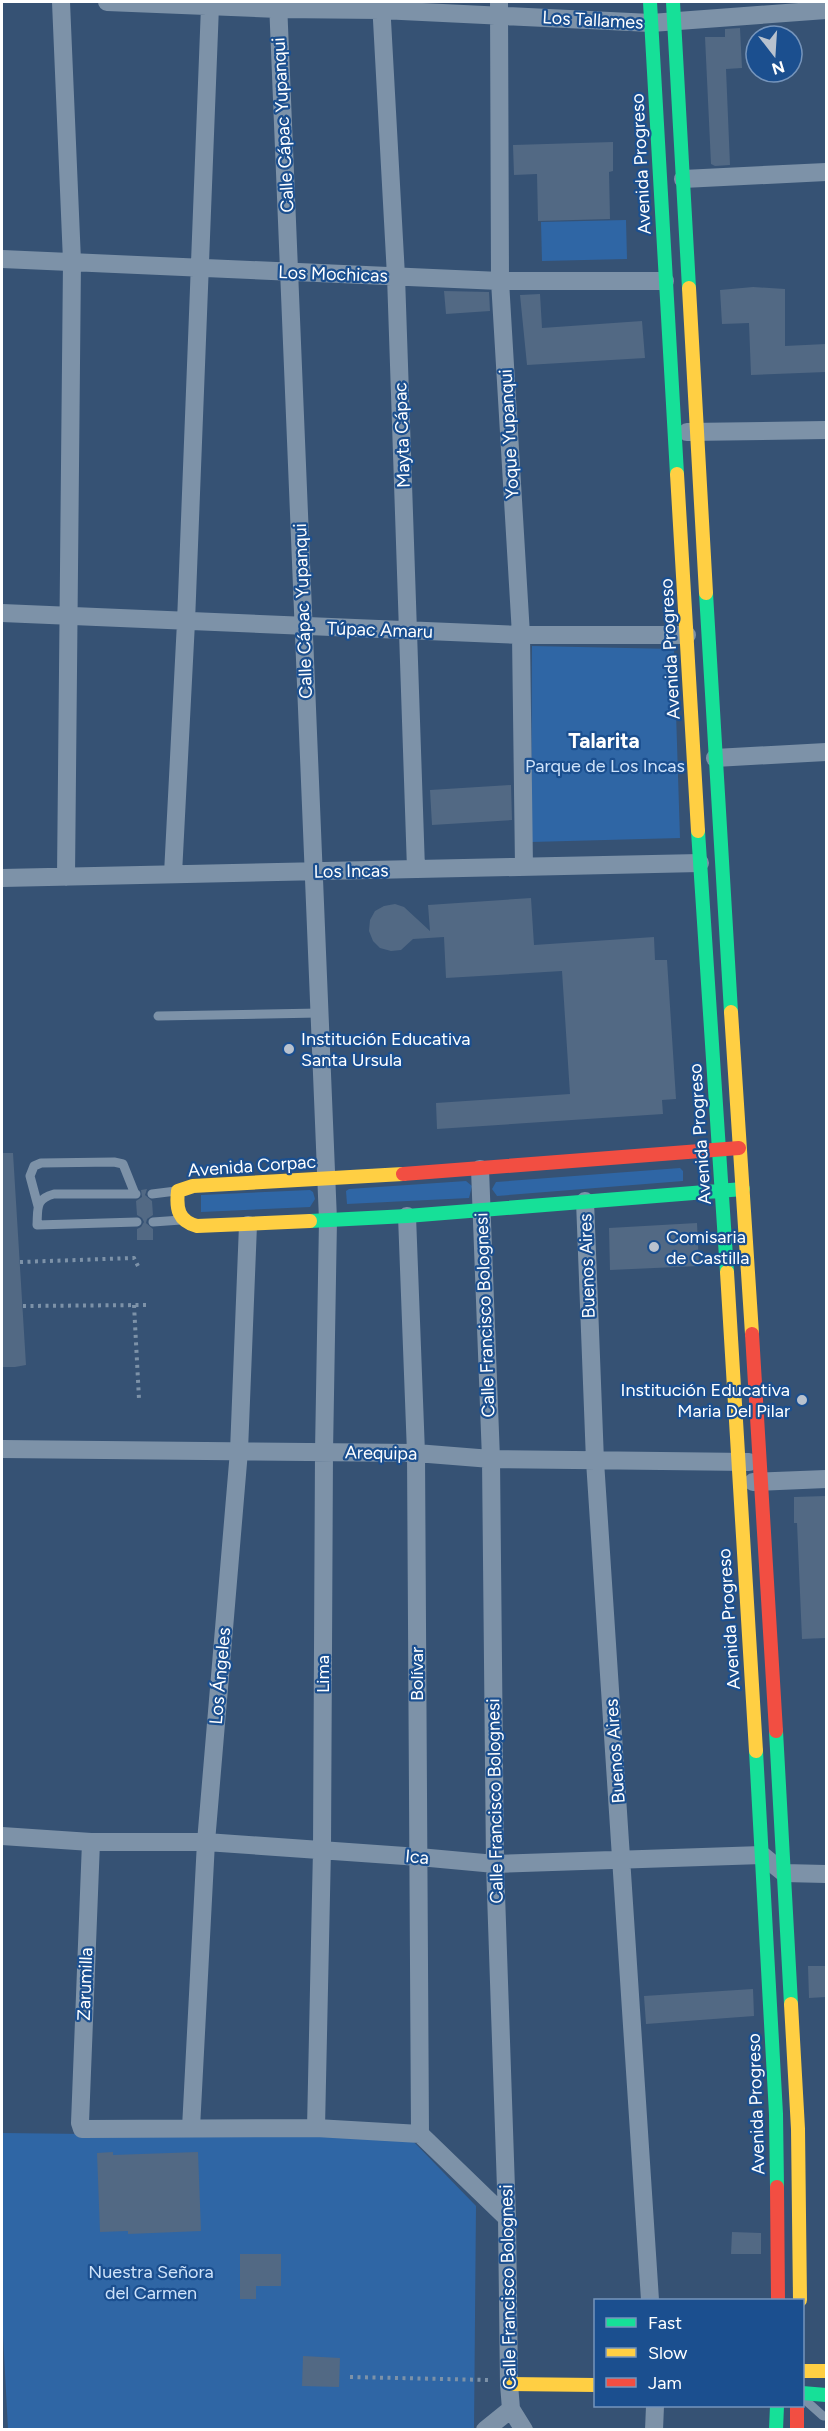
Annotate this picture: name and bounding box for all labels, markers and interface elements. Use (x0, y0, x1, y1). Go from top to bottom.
street label: Los Tallames (542, 6, 644, 34)
north arrow (744, 24, 804, 84)
street label: Calle Cápac Yupanqui (267, 37, 299, 213)
text: N (770, 57, 787, 79)
street label: Avenida Progreso (626, 93, 656, 235)
street label: Los Mochicas (278, 261, 388, 287)
street label: Yoque Yupanqui (495, 369, 523, 499)
street label: Mayta Cápac (389, 381, 415, 488)
street label: Calle Cápac Yupanqui (289, 523, 317, 699)
street label: Avenida Progreso (655, 578, 685, 720)
street label: Túpac Amaru (327, 617, 433, 643)
district label: Talarita (568, 728, 640, 753)
park label: Parque de Los Incas (525, 755, 685, 777)
street label: Los Incas (313, 859, 389, 883)
place label: Institución Educativa Santa Ursula (301, 1028, 470, 1071)
marker: Institución Educativa Santa Ursula (282, 1042, 296, 1056)
street label: Avenida Progreso (684, 1063, 716, 1205)
street label: Avenida Corpac (187, 1151, 317, 1181)
street label: Calle Francisco Bolognesi (470, 1212, 500, 1418)
street label: Buenos Aires (574, 1213, 600, 1319)
place label: Comisaria de Castilla (666, 1226, 749, 1269)
marker: Comisaria de Castilla (647, 1240, 661, 1254)
place label: Institución Educativa Maria Del Pilar (621, 1379, 790, 1422)
marker: Institución Educativa Maria Del Pilar (795, 1393, 809, 1407)
street label: Arequipa (345, 1441, 417, 1465)
street label: Avenida Progreso (713, 1548, 745, 1690)
street label: Los Ángeles (205, 1627, 235, 1725)
street label: Bolívar (406, 1647, 428, 1701)
street label: Lima (312, 1655, 334, 1693)
street label: Calle Francisco Bolognesi (482, 1698, 508, 1904)
street label: Buenos Aires (600, 1698, 630, 1804)
street label: Ica (404, 1845, 430, 1869)
street label: Zarumilla (73, 1947, 97, 2021)
street label: Avenida Progreso (743, 2033, 769, 2175)
street label: Calle Francisco Bolognesi (495, 2184, 521, 2390)
park label: Nuestra Señora del Carmen (88, 2261, 214, 2304)
legend (594, 2299, 804, 2407)
text: Fast (648, 2312, 682, 2334)
text: Slow (648, 2342, 687, 2364)
text: Jam (648, 2372, 682, 2394)

